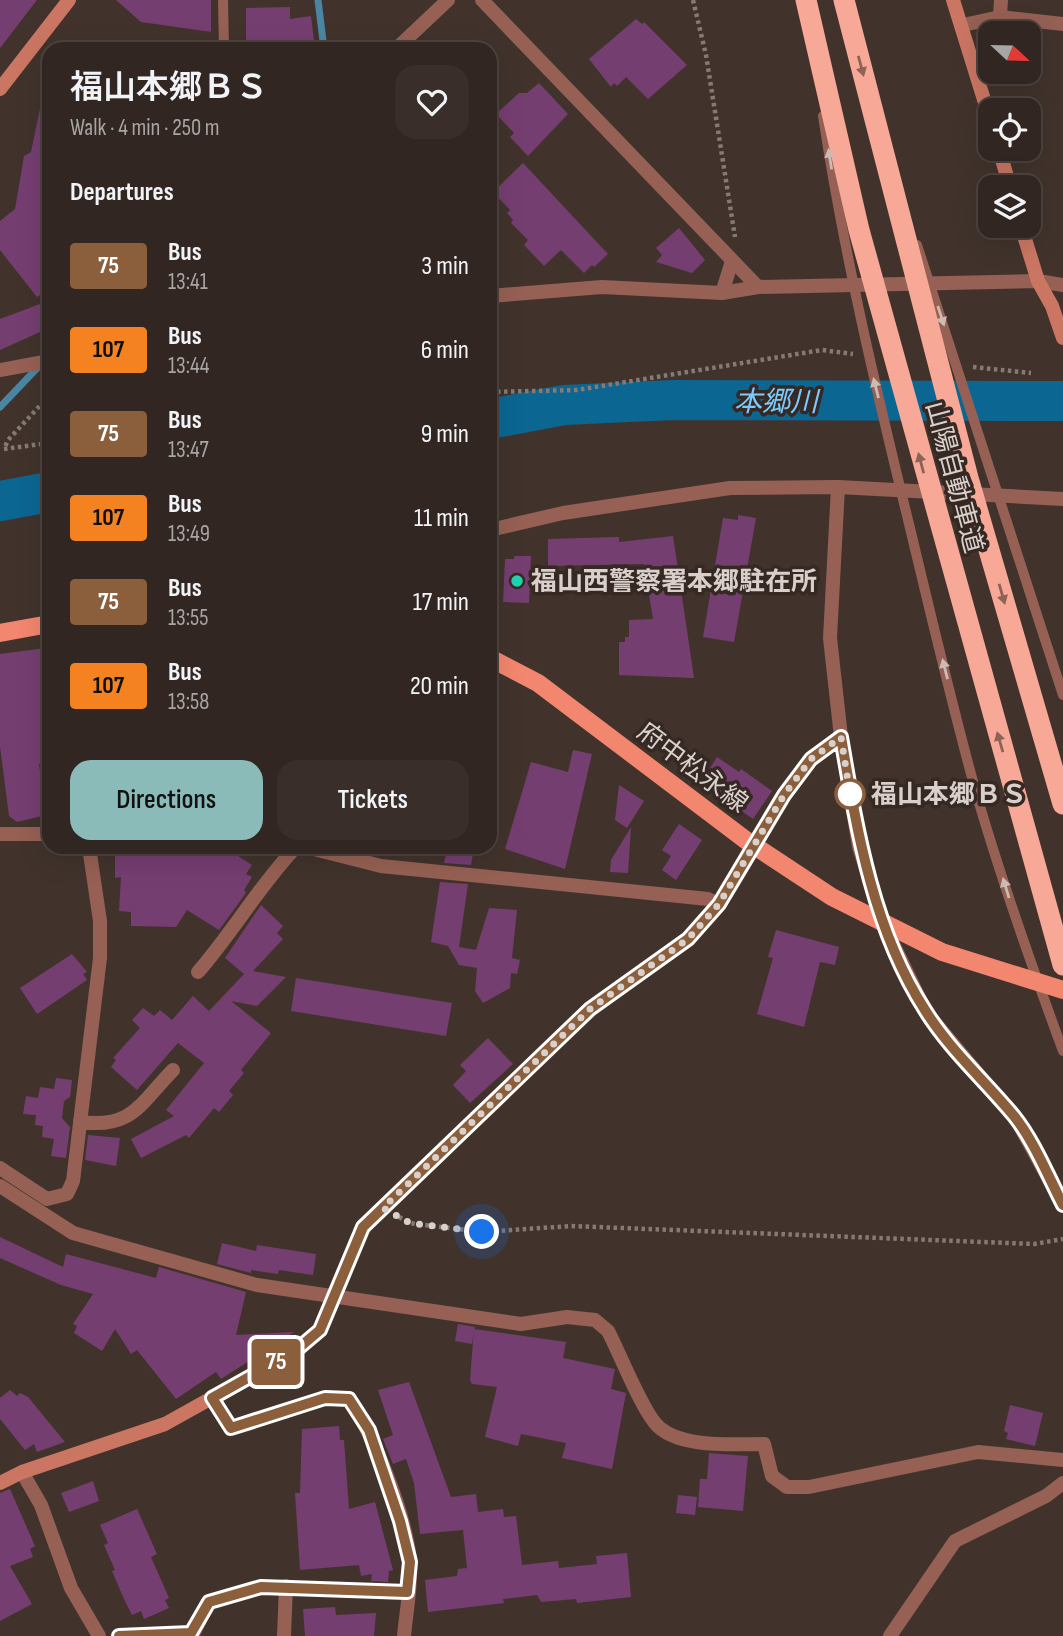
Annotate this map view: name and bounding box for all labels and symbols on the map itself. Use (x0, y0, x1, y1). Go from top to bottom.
north arrow (978, 21, 1041, 84)
one-way arrow (856, 55, 867, 77)
one-way arrow (824, 148, 835, 170)
one-way arrow (936, 306, 947, 327)
one-way arrow (870, 377, 881, 399)
water label: 本郷川 (734, 386, 821, 419)
street label: 山陽自動車道 (918, 398, 989, 557)
one-way arrow (916, 452, 926, 473)
place label: 福山西警察署本郷駐在所 (531, 567, 817, 598)
marker: 福山西警察署本郷駐在所 (509, 573, 525, 589)
one-way arrow (997, 583, 1008, 605)
one-way arrow (939, 658, 950, 680)
street label: 府中松永線 (631, 717, 753, 820)
one-way arrow (994, 731, 1005, 753)
marker: 福山本郷ＢＳ (835, 779, 865, 809)
place label: 福山本郷ＢＳ (871, 780, 1027, 811)
one-way arrow (1001, 878, 1011, 899)
your location (464, 1214, 499, 1249)
line badge: 75 (244, 1339, 308, 1385)

